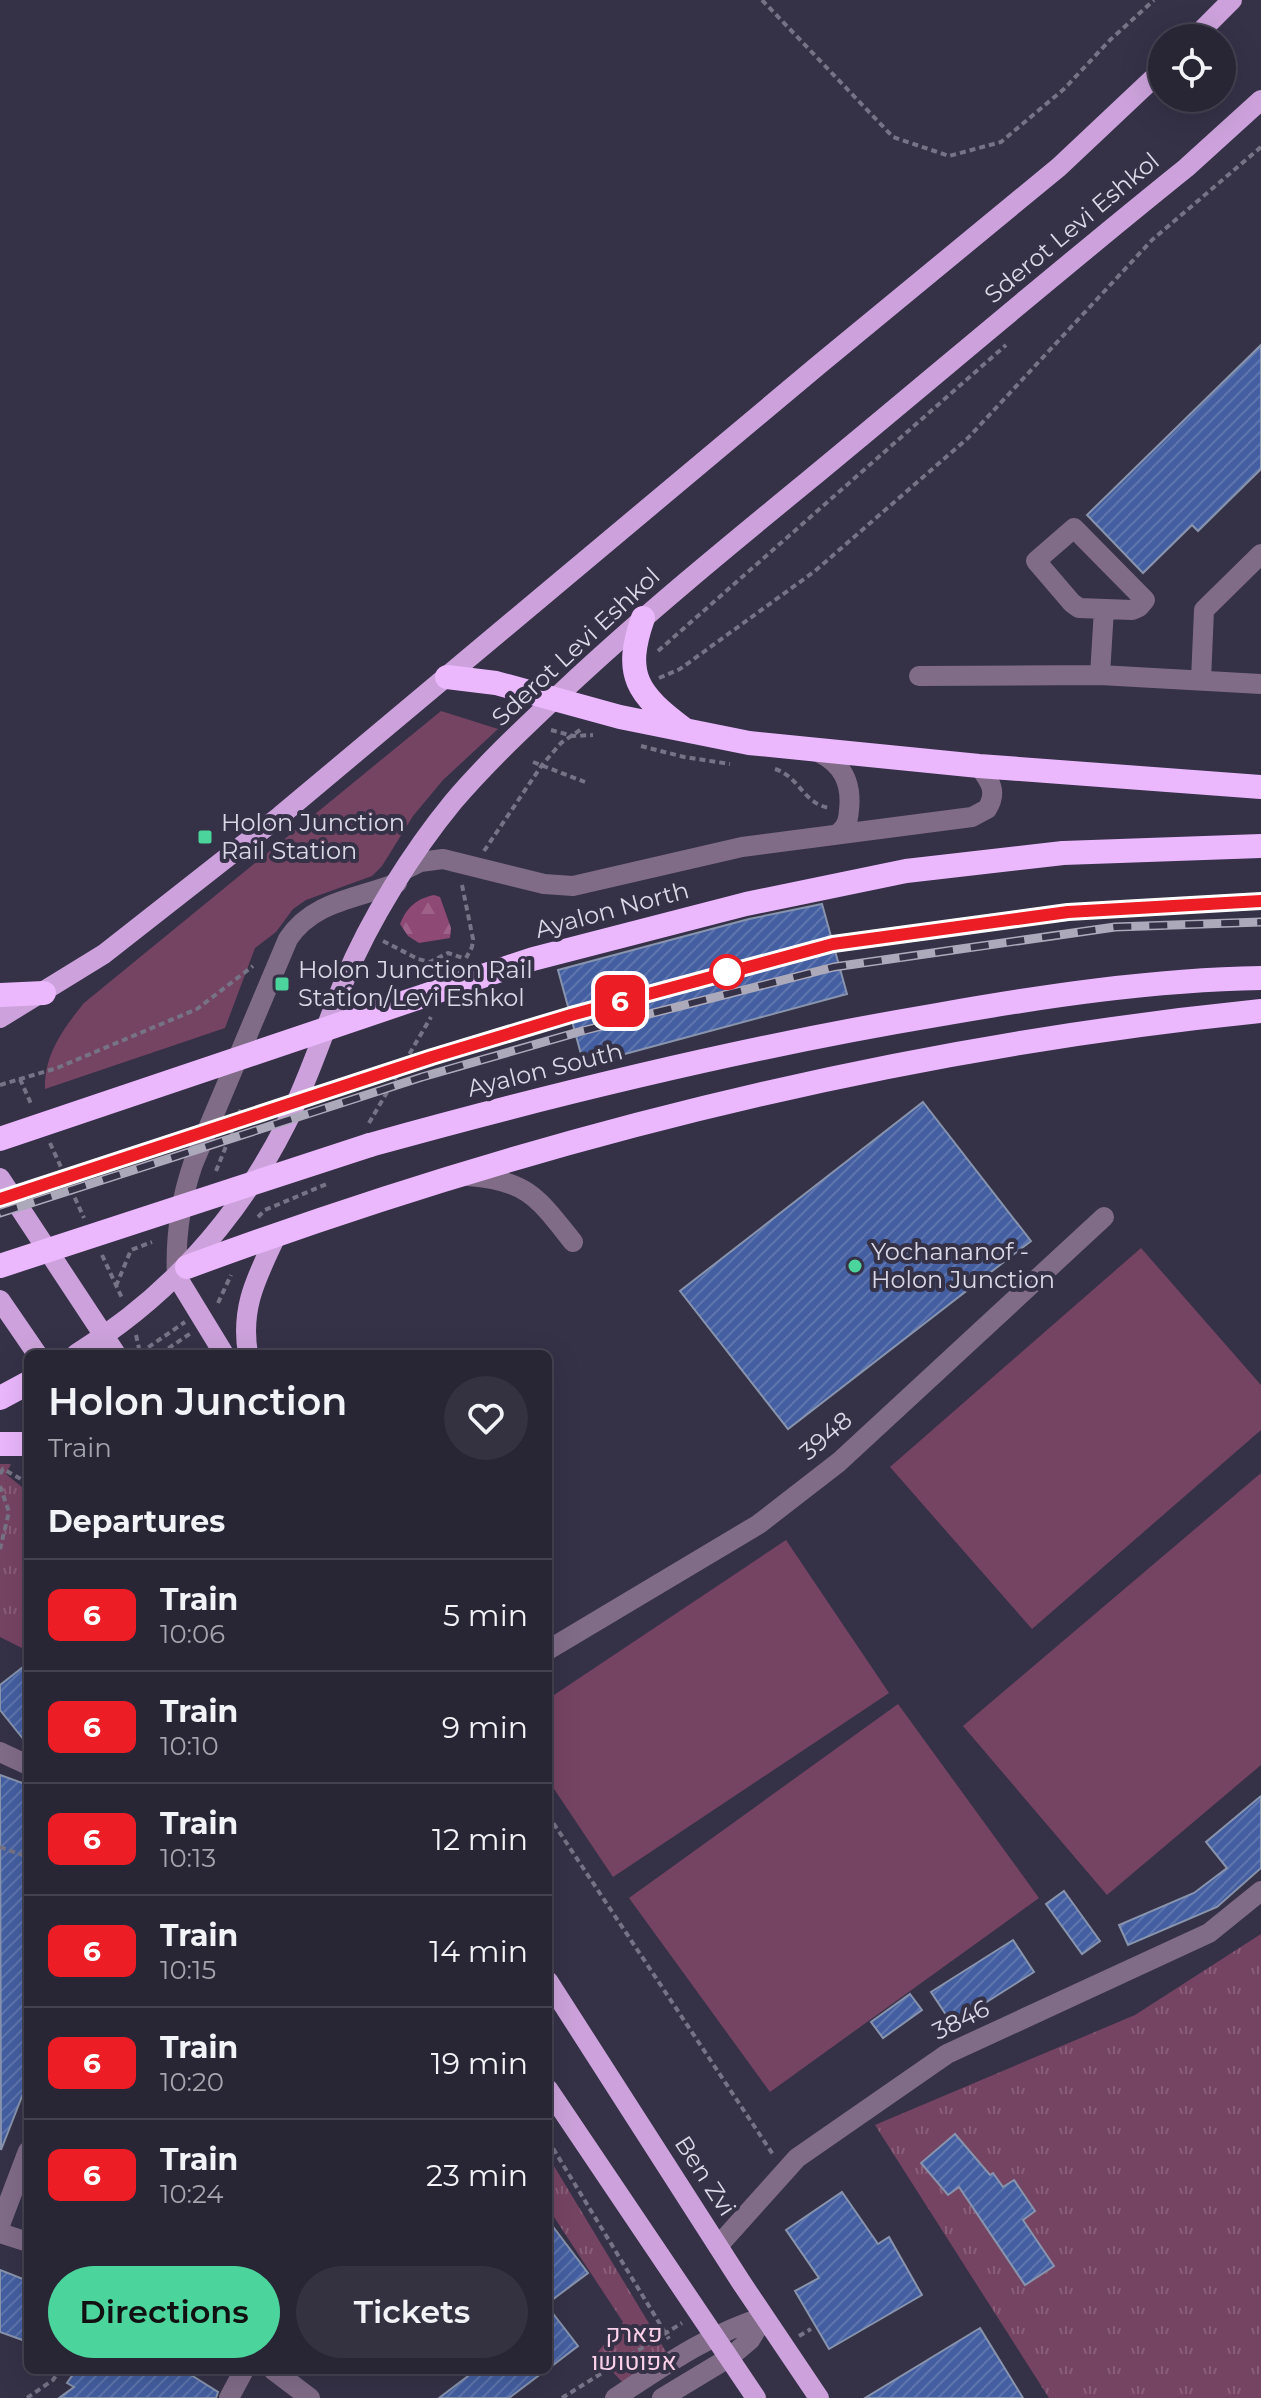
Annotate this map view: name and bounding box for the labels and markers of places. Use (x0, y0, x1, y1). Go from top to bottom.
place label: Holon Junction Rail Station (221, 808, 405, 865)
marker: Holon Junction Rail Station (196, 828, 214, 846)
place label: Holon Junction Rail Station/Levi Eshkol (298, 955, 533, 1012)
unlabelled marker (710, 955, 744, 989)
marker: Holon Junction Rail Station/Levi Eshkol (273, 975, 291, 993)
place label: Yochananof - Holon Junction (871, 1237, 1055, 1294)
marker: Yochananof - Holon Junction (846, 1257, 864, 1275)

